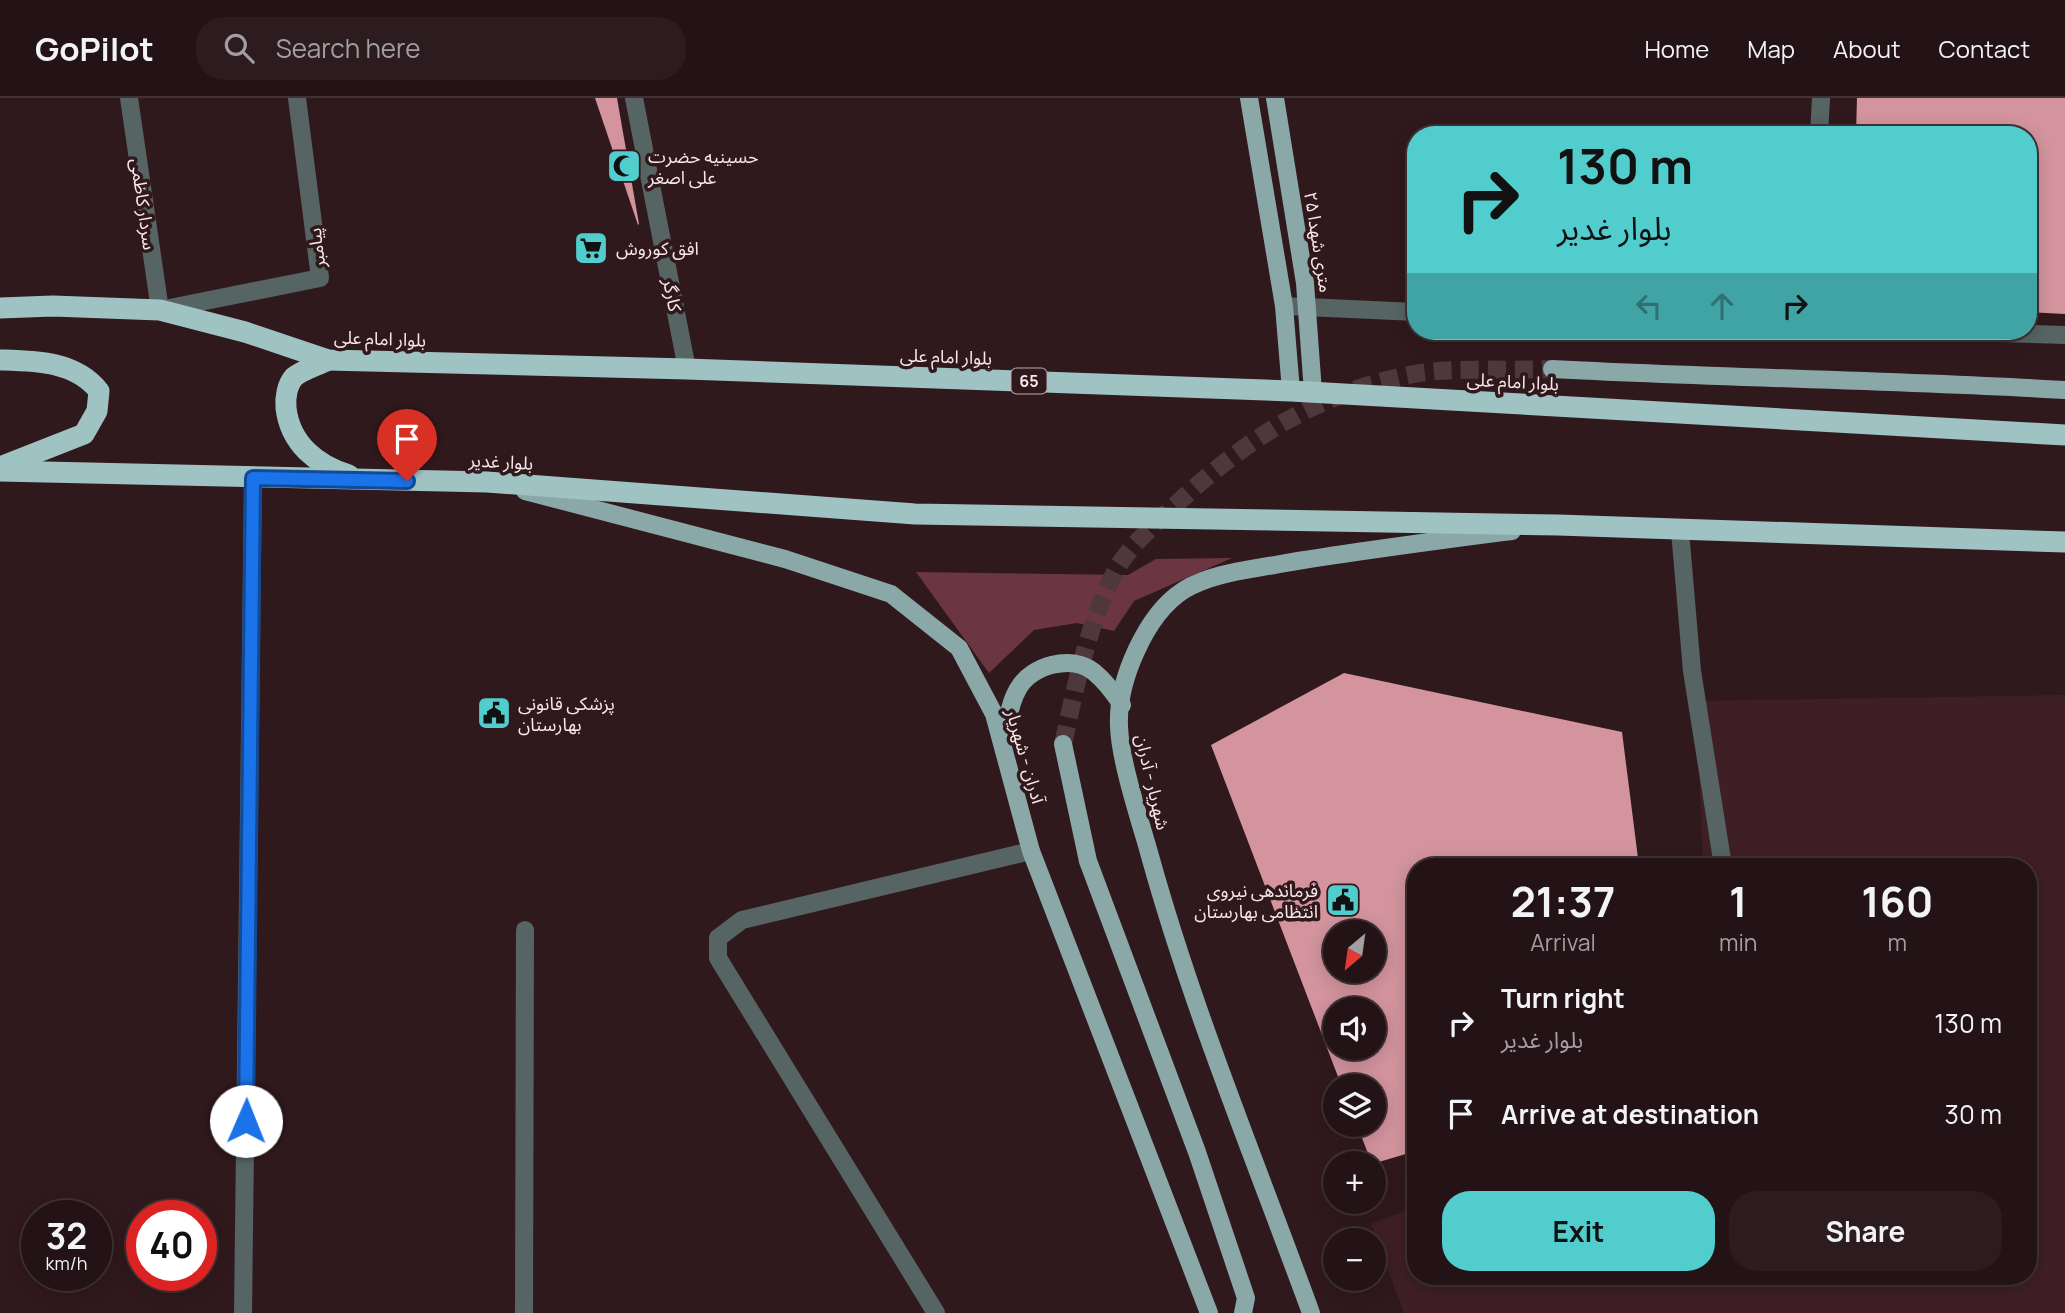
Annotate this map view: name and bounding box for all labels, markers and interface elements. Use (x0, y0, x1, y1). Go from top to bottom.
search box (196, 17, 686, 80)
text: GoPilot (35, 26, 154, 71)
icon: search (220, 29, 258, 67)
text: Search here (276, 30, 420, 66)
text: Home (1644, 32, 1709, 65)
text: Map (1747, 32, 1795, 65)
text: About (1833, 32, 1901, 65)
text: Contact (1939, 32, 2030, 65)
text: 130 m (1557, 132, 1693, 199)
place label: حسینیه حضرت علی اصغر (647, 144, 759, 189)
mosque icon: حسینیه حضرت علی اصغر (605, 147, 643, 185)
icon: right (1442, 154, 1533, 245)
street label: سردار کاظمی (126, 157, 162, 251)
street label: ۲۵ متری شهدا (1299, 190, 1339, 294)
text: بلوار غدیر (1557, 206, 1671, 250)
street label: پیامبر (302, 227, 331, 270)
supermarket icon: افق کوروش (572, 229, 610, 267)
place label: افق کوروش (616, 236, 699, 260)
street label: کارگر (658, 275, 688, 314)
icon: left (1630, 287, 1668, 325)
icon: ahead (1703, 287, 1741, 325)
icon: right (1776, 287, 1814, 325)
street label: بلوار امام علی (333, 324, 427, 355)
street label: بلوار امام علی (899, 342, 993, 373)
street label: بلوار امام علی (1466, 367, 1560, 398)
road number: 65 (1012, 368, 1046, 394)
pin (377, 409, 437, 481)
icon: arrive (388, 420, 426, 458)
street label: بلوار غدیر (467, 447, 534, 475)
place label: پزشکی قانونی بهارستان (518, 691, 615, 736)
public building icon: پزشکی قانونی بهارستان (475, 694, 513, 732)
street label: آدران - شهریار (1001, 705, 1051, 807)
street label: شهریار - آدران (1130, 732, 1176, 832)
text: 21:37 (1511, 872, 1615, 930)
text: 1 (1729, 872, 1747, 930)
text: 160 (1861, 872, 1933, 930)
place label: فرماندهی نیروی انتظامی بهارستان (1194, 878, 1318, 923)
public building icon: فرماندهی نیروی انتظامی بهارستان (1324, 881, 1362, 919)
north arrow (1323, 920, 1386, 984)
map controls (1323, 920, 1386, 1291)
text: Arrival (1530, 926, 1596, 958)
text: min (1719, 926, 1758, 958)
text: m (1888, 926, 1907, 958)
text: Turn right (1501, 980, 1625, 1016)
button: sound (1323, 997, 1386, 1060)
icon: right (1442, 1004, 1480, 1042)
text: 130 m (1934, 1005, 2002, 1041)
text: بلوار غدیر (1501, 1023, 1583, 1055)
button: layers (1323, 1074, 1386, 1137)
position arrow (209, 1084, 283, 1158)
icon: arrive (1442, 1095, 1480, 1133)
text: Arrive at destination (1501, 1096, 1759, 1132)
text: 30 m (1945, 1096, 2002, 1132)
button: + (1323, 1151, 1386, 1214)
button: Exit (1442, 1191, 1715, 1271)
button: Share (1729, 1191, 2002, 1271)
speed limit sign: 40 (126, 1200, 217, 1291)
text: 32 (46, 1212, 87, 1260)
button: − (1323, 1228, 1386, 1291)
text: km/h (46, 1251, 87, 1275)

